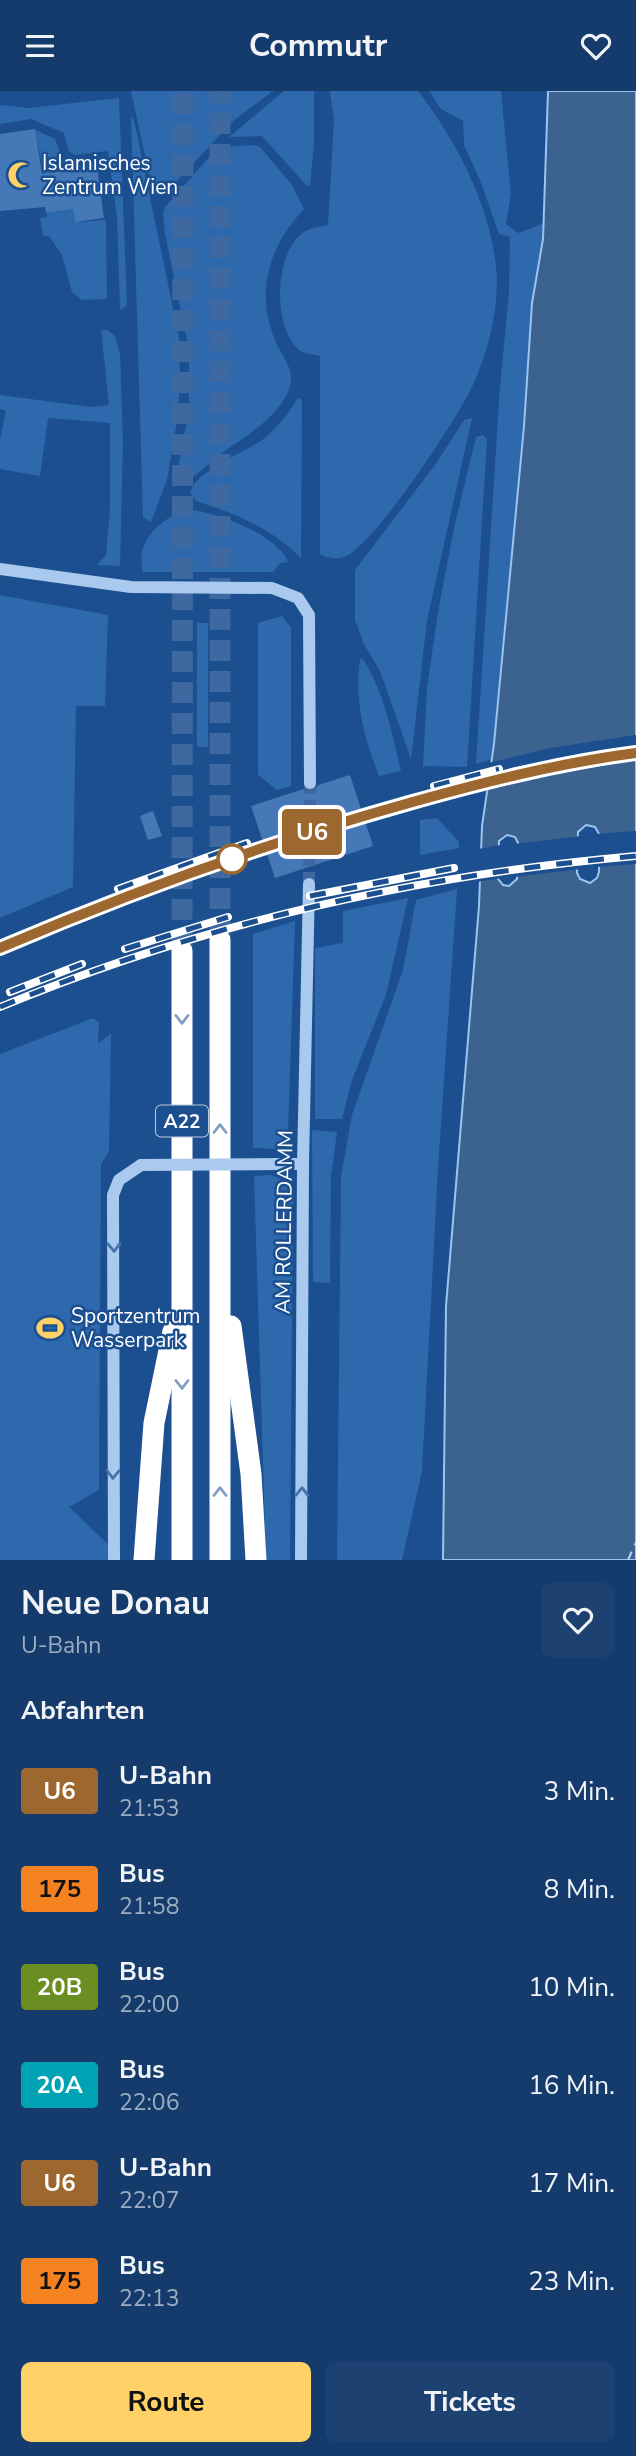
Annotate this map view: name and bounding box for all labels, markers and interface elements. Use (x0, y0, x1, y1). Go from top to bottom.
text: Commutr (249, 24, 387, 67)
icon: menu (21, 27, 59, 65)
icon: heart (577, 27, 615, 65)
place label: Islamisches Zentrum Wien (42, 149, 178, 201)
mosque icon: Islamisches Zentrum Wien (6, 160, 36, 190)
line badge: U6 (280, 809, 344, 855)
text: U6 (296, 816, 328, 848)
unlabelled marker (217, 844, 247, 874)
one-way arrow (174, 1014, 190, 1025)
road number: A22 (156, 1105, 208, 1137)
one-way arrow (212, 1123, 228, 1134)
street label: AM ROLLERDAMM (268, 1130, 300, 1314)
one-way arrow (106, 1242, 122, 1253)
place label: Sportzentrum Wasserpark (71, 1302, 201, 1354)
sports icon: Sportzentrum Wasserpark (35, 1313, 65, 1343)
one-way arrow (174, 1379, 190, 1390)
one-way arrow (105, 1470, 121, 1480)
one-way arrow (212, 1486, 228, 1497)
one-way arrow (294, 1486, 309, 1497)
text: Neue Donau (21, 1581, 210, 1626)
button: heart (541, 1583, 615, 1657)
text: U-Bahn (21, 1630, 101, 1661)
text: Abfahrten (21, 1693, 145, 1728)
text: U-Bahn (119, 1758, 212, 1793)
text: 3 Min. (544, 1774, 615, 1809)
text: U6 (43, 1775, 76, 1807)
text: 21:53 (119, 1793, 179, 1824)
text: Bus (119, 1856, 165, 1891)
text: 8 Min. (544, 1872, 615, 1907)
text: 175 (38, 1873, 81, 1905)
text: 21:58 (119, 1891, 179, 1922)
text: Bus (119, 1954, 165, 1989)
text: 10 Min. (528, 1970, 615, 2005)
text: 20B (37, 1971, 82, 2003)
text: 22:00 (119, 1989, 179, 2020)
text: Bus (119, 2052, 165, 2087)
text: 16 Min. (528, 2068, 615, 2103)
text: 20A (36, 2069, 83, 2101)
text: 22:06 (119, 2087, 179, 2118)
text: U-Bahn (119, 2150, 212, 2185)
text: 17 Min. (528, 2166, 615, 2201)
text: U6 (43, 2167, 76, 2199)
text: 22:07 (119, 2185, 179, 2216)
text: Bus (119, 2248, 165, 2283)
text: 23 Min. (528, 2264, 615, 2299)
text: 175 (38, 2265, 81, 2297)
text: 22:13 (119, 2283, 179, 2314)
button: Route (21, 2362, 311, 2442)
button: Tickets (325, 2362, 615, 2442)

